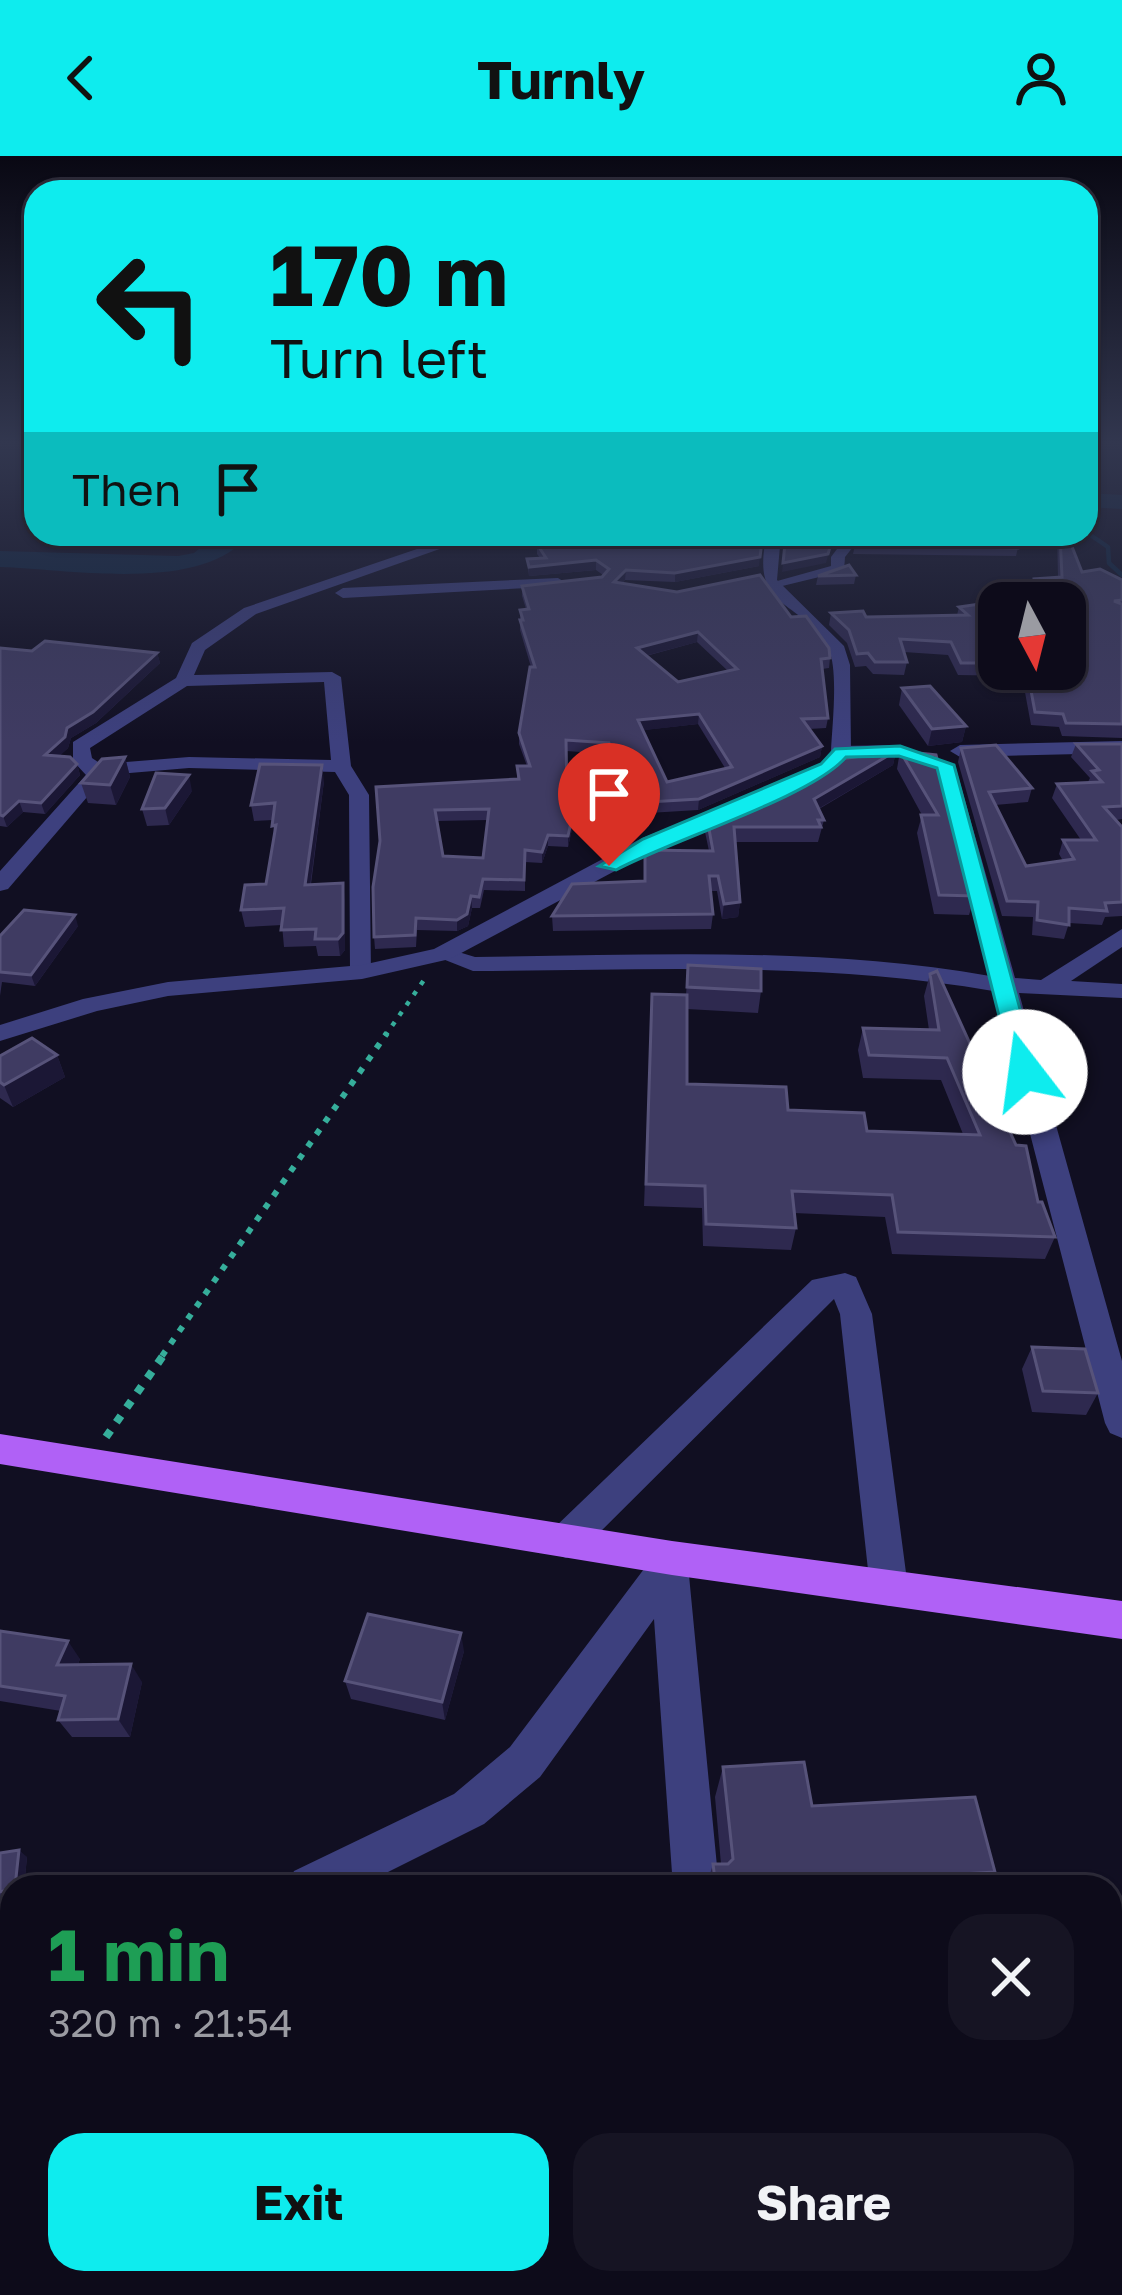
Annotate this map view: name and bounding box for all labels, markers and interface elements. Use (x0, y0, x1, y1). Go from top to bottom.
icon: back (48, 45, 114, 111)
icon: person (1008, 45, 1074, 111)
text: Turnly (477, 46, 645, 111)
text: 170 m (270, 224, 508, 324)
icon: left (72, 228, 228, 384)
text: Turn left (270, 325, 488, 390)
icon: arrive (205, 456, 271, 522)
text: Then (72, 462, 181, 516)
north arrow (978, 582, 1086, 690)
map controls (978, 582, 1086, 690)
pin (558, 743, 660, 866)
icon: arrive (576, 761, 642, 827)
position arrow (962, 1009, 1088, 1135)
text: 1 min (48, 1910, 229, 1997)
button: close (948, 1914, 1074, 2040)
text: 320 m · 21:54 (48, 1999, 293, 2046)
button: Exit (48, 2133, 549, 2271)
button: Share (573, 2133, 1074, 2271)

